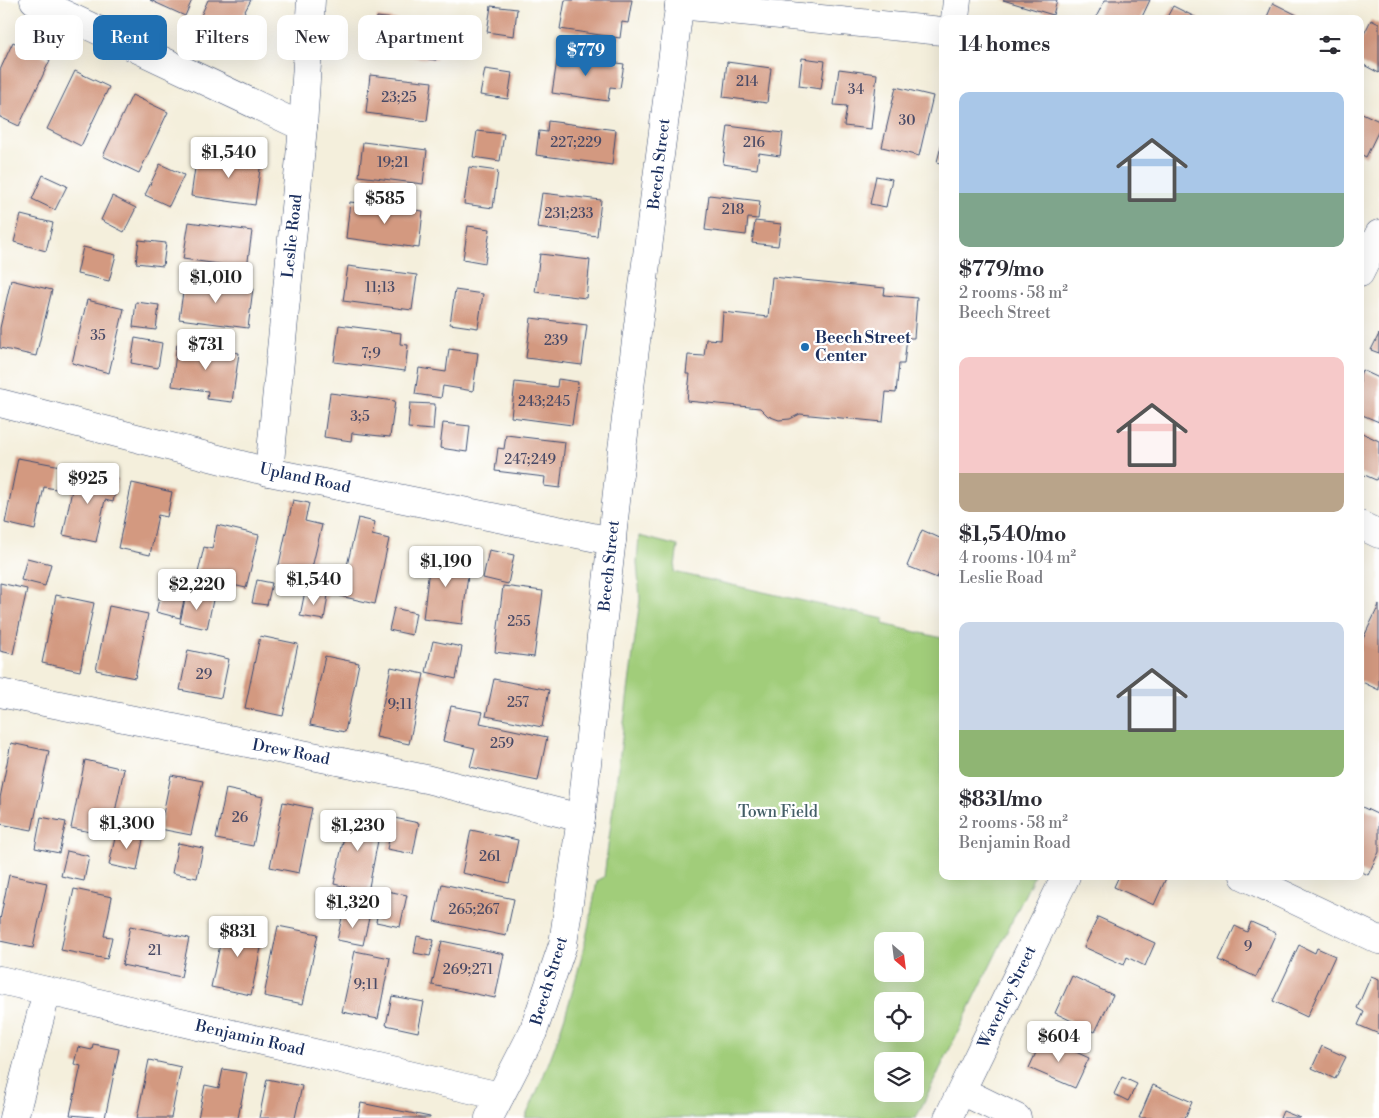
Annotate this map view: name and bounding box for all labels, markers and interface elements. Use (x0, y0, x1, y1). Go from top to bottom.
chip: Buy (15, 15, 83, 60)
chip: Rent (93, 15, 167, 60)
chip: Filters (177, 15, 267, 60)
chip: New (277, 15, 348, 60)
chip: Apartment (358, 15, 482, 60)
icon: filters (1316, 31, 1344, 59)
text: 14 homes (959, 32, 1050, 58)
pin: $779 (556, 34, 616, 77)
text: $779 (567, 41, 605, 61)
house number: 214 (736, 73, 758, 91)
house number: 34 (848, 81, 864, 99)
house number: 23;25 (381, 89, 417, 107)
house number: 30 (898, 112, 916, 130)
street label: Beech Street (643, 117, 675, 212)
icon: home (1107, 125, 1197, 215)
house number: 227;229 (550, 134, 602, 152)
house number: 216 (743, 134, 766, 152)
pin: $1,540 (188, 136, 270, 179)
text: $1,540 (202, 143, 256, 163)
house number: 19;21 (377, 154, 409, 172)
pin: $585 (355, 182, 415, 225)
text: $585 (365, 189, 405, 209)
street label: Leslie Road (278, 193, 306, 279)
house number: 218 (722, 201, 744, 219)
house number: 231;233 (545, 205, 594, 223)
text: $779/mo (959, 257, 1044, 283)
pin: $1,010 (175, 262, 257, 304)
text: $1,010 (190, 268, 242, 288)
house number: 11;13 (365, 279, 395, 297)
text: 2 rooms · 58 m² (959, 283, 1068, 303)
text: Beech Street (959, 303, 1051, 323)
house number: 35 (90, 327, 106, 345)
pin: $731 (176, 328, 236, 371)
place label: Beech Street Center (815, 328, 911, 366)
house number: 239 (544, 332, 568, 350)
text: $731 (188, 335, 224, 355)
marker: Beech Street Center (799, 341, 811, 353)
house number: 7;9 (361, 345, 381, 363)
icon: home (1107, 390, 1197, 480)
house number: 243;245 (518, 393, 570, 411)
house number: 3;5 (350, 408, 370, 426)
house number: 247;249 (504, 451, 556, 469)
street label: Upland Road (258, 459, 352, 497)
pin: $925 (58, 462, 118, 505)
text: $925 (68, 469, 108, 489)
street label: Beech Street (594, 519, 624, 614)
text: $1,540/mo (959, 522, 1066, 548)
pin: $1,190 (405, 546, 487, 588)
text: 4 rooms · 104 m² (959, 548, 1076, 568)
text: $1,190 (420, 552, 472, 572)
pin: $1,540 (273, 564, 355, 606)
pin: $2,220 (156, 568, 238, 611)
text: Leslie Road (959, 568, 1043, 588)
text: $1,540 (287, 570, 341, 590)
text: $2,220 (169, 575, 225, 595)
house number: 255 (507, 613, 531, 631)
icon: home (1107, 655, 1197, 745)
house number: 29 (196, 666, 212, 684)
house number: 257 (507, 694, 529, 712)
house number: 9;11 (388, 696, 412, 714)
street label: Drew Road (250, 735, 332, 769)
house number: 259 (490, 735, 514, 753)
text: $831/mo (959, 787, 1043, 813)
park label: Town Field (738, 802, 818, 822)
pin: $1,300 (86, 808, 168, 850)
house number: 26 (232, 809, 249, 827)
pin: $1,230 (317, 810, 399, 852)
text: 2 rooms · 58 m² (959, 813, 1068, 833)
text: $1,300 (99, 814, 155, 834)
text: $1,230 (331, 816, 385, 836)
text: Benjamin Road (959, 833, 1070, 853)
house number: 261 (479, 848, 501, 866)
pin: $1,320 (312, 886, 394, 929)
text: $1,320 (326, 893, 380, 913)
house number: 265;267 (449, 901, 499, 919)
pin: $831 (208, 916, 268, 958)
text: $831 (220, 922, 256, 942)
north arrow (874, 932, 924, 982)
map controls (874, 932, 924, 1102)
street label: Beech Street (526, 934, 572, 1029)
house number: 9 (1244, 938, 1252, 956)
house number: 21 (148, 942, 162, 960)
street label: Waverley Street (973, 942, 1041, 1052)
house number: 269;271 (443, 961, 493, 979)
house number: 9;11 (354, 976, 378, 994)
button: locate (874, 992, 924, 1042)
street label: Benjamin Road (192, 1015, 307, 1060)
pin: $604 (1029, 1020, 1089, 1063)
text: $604 (1038, 1027, 1080, 1047)
button: layers (874, 1052, 924, 1102)

